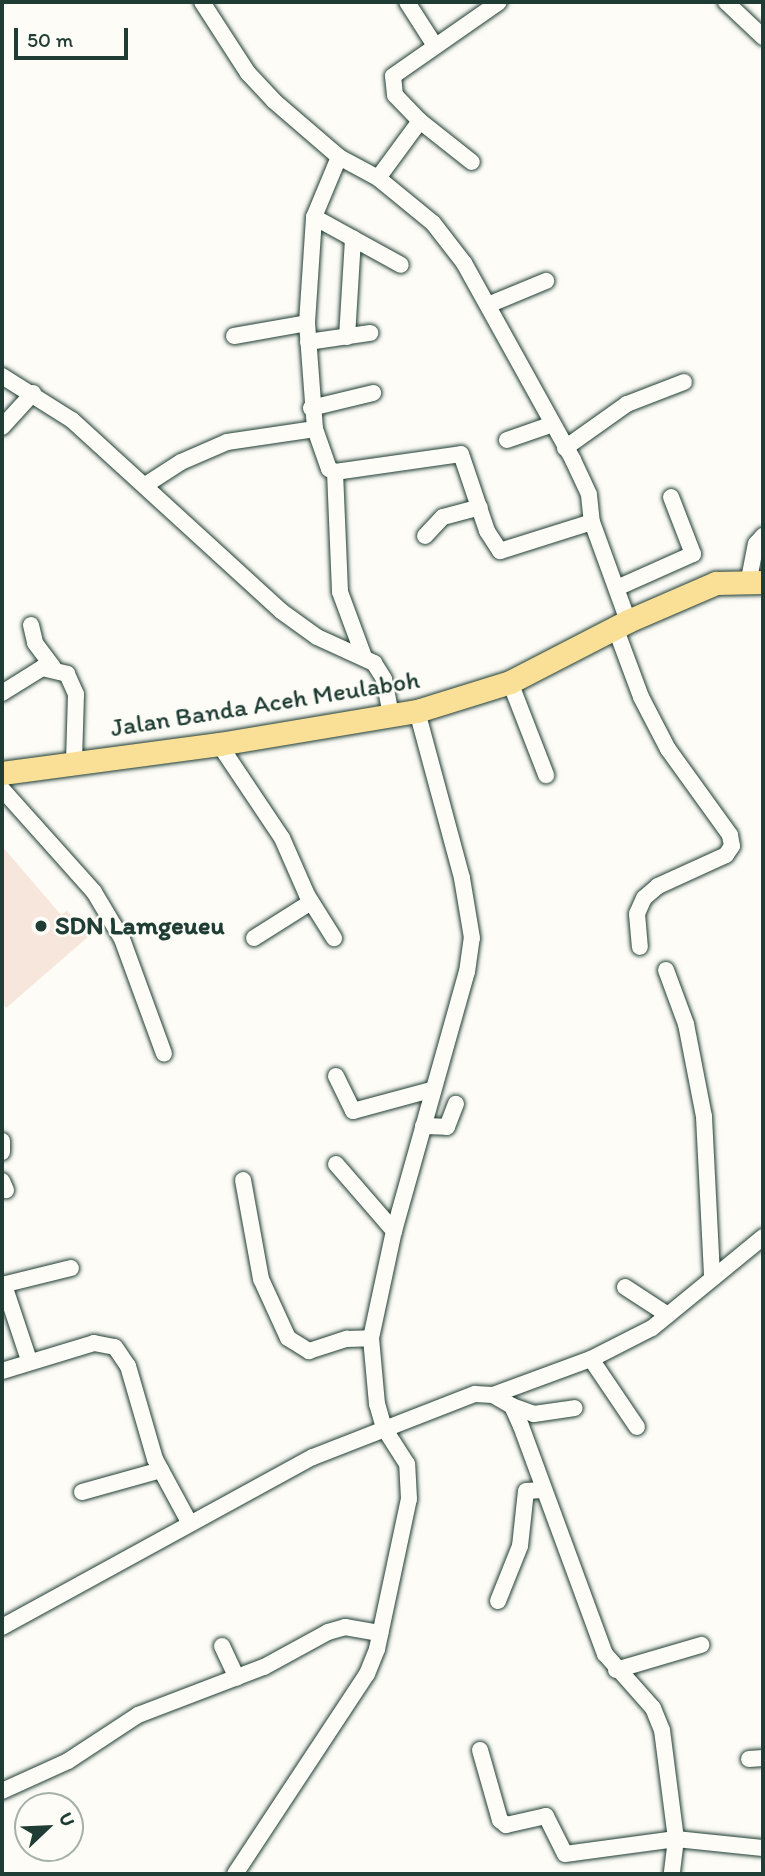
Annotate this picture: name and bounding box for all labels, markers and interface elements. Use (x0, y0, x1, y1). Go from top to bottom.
scale bar (18, 14, 131, 58)
text: 50 m (27, 27, 73, 52)
street label: Jalan Banda Aceh Meulaboh (108, 664, 422, 744)
place label: SDN Lamgeueu (55, 910, 225, 942)
marker: SDN Lamgeueu (33, 918, 49, 934)
north arrow (14, 1792, 84, 1862)
text: U (54, 1809, 80, 1830)

